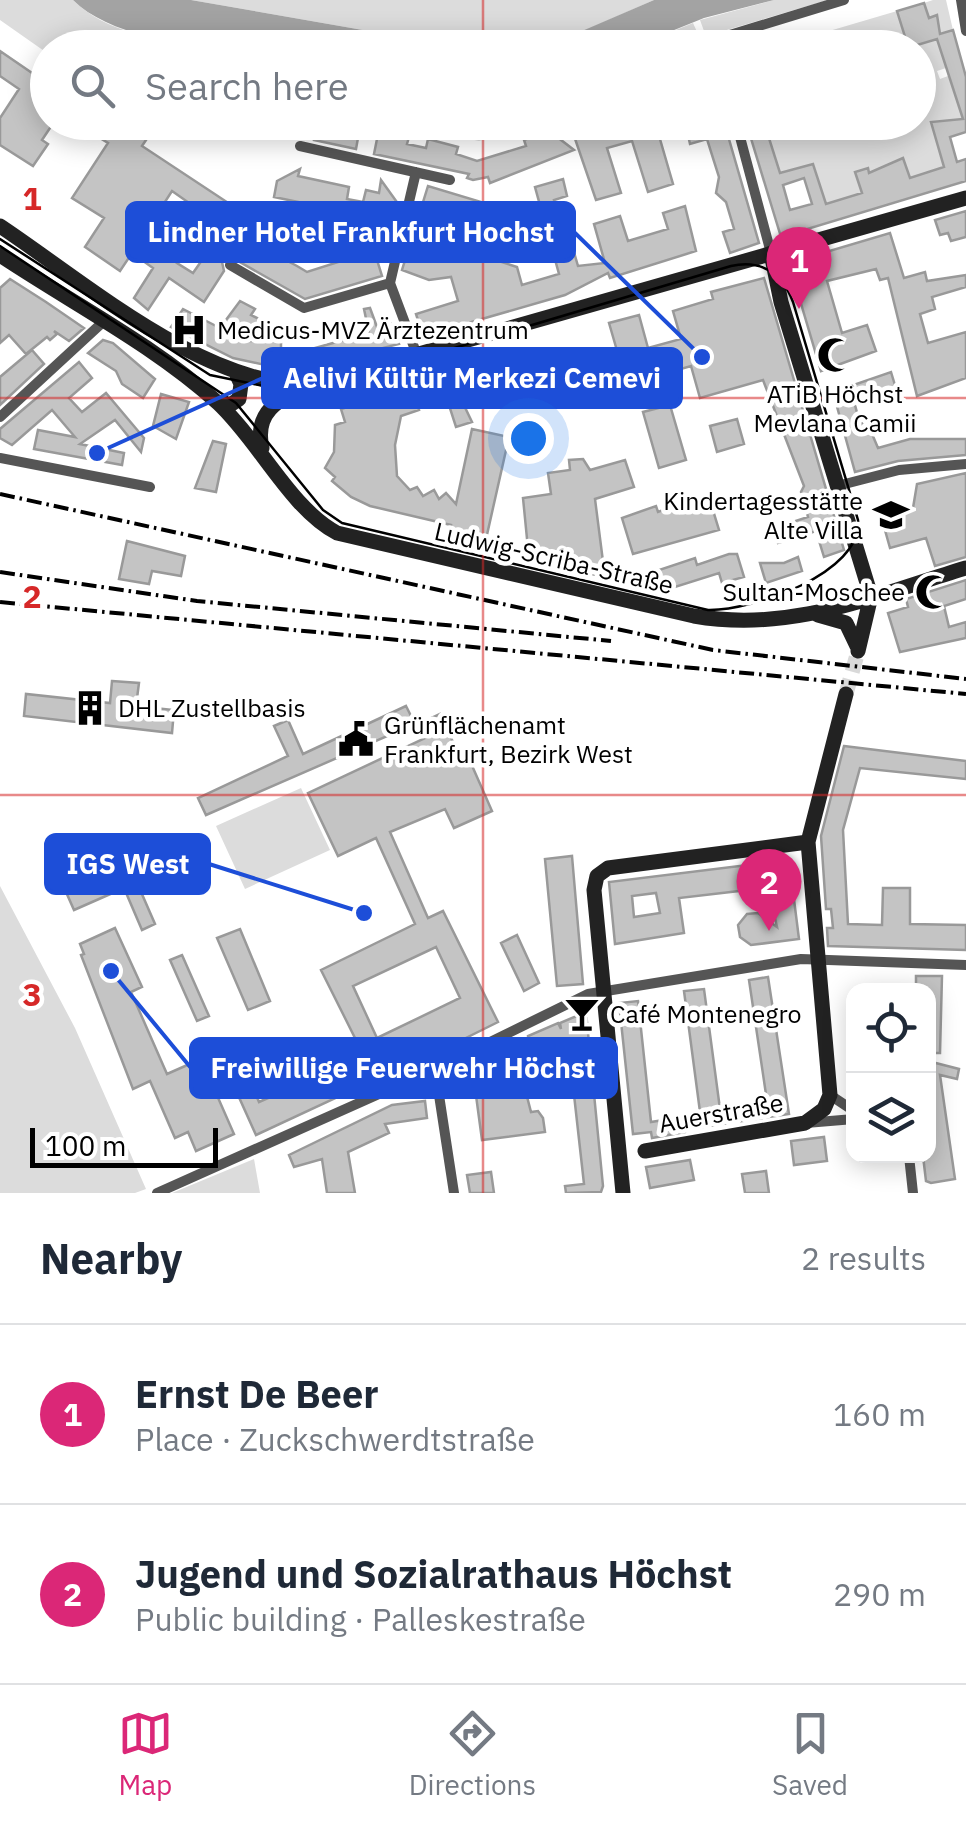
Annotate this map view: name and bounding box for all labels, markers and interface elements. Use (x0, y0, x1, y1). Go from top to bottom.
search box (30, 30, 936, 140)
icon: search (65, 58, 120, 113)
text: Search here (145, 61, 349, 110)
text: 1 (22, 177, 42, 219)
callout: Lindner Hotel Frankfurt Hochst (127, 203, 574, 261)
text: Lindner Hotel Frankfurt Hochst (148, 213, 554, 250)
pin: 1 (766, 226, 832, 309)
hospital icon: Medicus-MVZ Ärztezentrum (170, 311, 208, 349)
place label: Medicus-MVZ Ärztezentrum (217, 313, 529, 346)
mosque icon: ATiB Höchst Mevlana Camii (816, 336, 854, 374)
callout: Aelivi Kültür Merkezi Cemevi (263, 349, 681, 407)
text: Aelivi Kültür Merkezi Cemevi (283, 359, 661, 396)
place label: ATiB Höchst Mevlana Camii (754, 377, 916, 439)
your location (503, 413, 554, 464)
place label: Kindertagesstätte Alte Villa (663, 484, 863, 546)
school or university icon: Kindertagesstätte Alte Villa (872, 496, 910, 534)
street label: Ludwig-Scriba-Straße (431, 514, 677, 601)
mosque icon: Sultan-Moschee (914, 573, 952, 611)
text: 2 (22, 575, 42, 617)
place label: Sultan-Moschee (723, 575, 905, 608)
building icon: DHL Zustellbasis (71, 689, 109, 727)
place label: DHL Zustellbasis (118, 691, 306, 724)
place label: Grünflächenamt Frankfurt, Bezirk West (384, 708, 633, 770)
public building icon: Grünflächenamt Frankfurt, Bezirk West (337, 720, 375, 758)
callout: IGS West (46, 835, 209, 893)
text: IGS West (66, 845, 190, 882)
pin: 2 (736, 848, 802, 931)
text: 3 (22, 973, 42, 1015)
map controls (846, 983, 936, 1163)
button: locate (846, 983, 936, 1073)
bar icon: Café Montenegro (563, 995, 601, 1033)
place label: Café Montenegro (610, 997, 802, 1030)
callout: Freiwillige Feuerwehr Höchst (191, 1039, 616, 1097)
text: Freiwillige Feuerwehr Höchst (211, 1049, 595, 1086)
button: layers (846, 1073, 936, 1163)
street label: Auerstraße (656, 1085, 786, 1140)
scale bar (30, 1123, 218, 1168)
text: 100 m (45, 1127, 126, 1164)
text: Nearby (40, 1231, 182, 1286)
text: 2 results (801, 1237, 926, 1279)
text: Ernst De Beer (135, 1369, 379, 1418)
text: 1 (63, 1393, 82, 1435)
text: 160 m (833, 1393, 926, 1435)
text: Place · Zuckschwerdtstraße (135, 1418, 535, 1460)
text: Jugend und Sozialrathaus Höchst (135, 1549, 732, 1598)
text: 2 (63, 1573, 82, 1615)
text: 290 m (833, 1573, 926, 1615)
text: Public building · Palleskestraße (135, 1598, 586, 1640)
tab: Map (118, 1706, 173, 1803)
tab: Directions (409, 1706, 536, 1803)
tab: Saved (772, 1706, 848, 1803)

